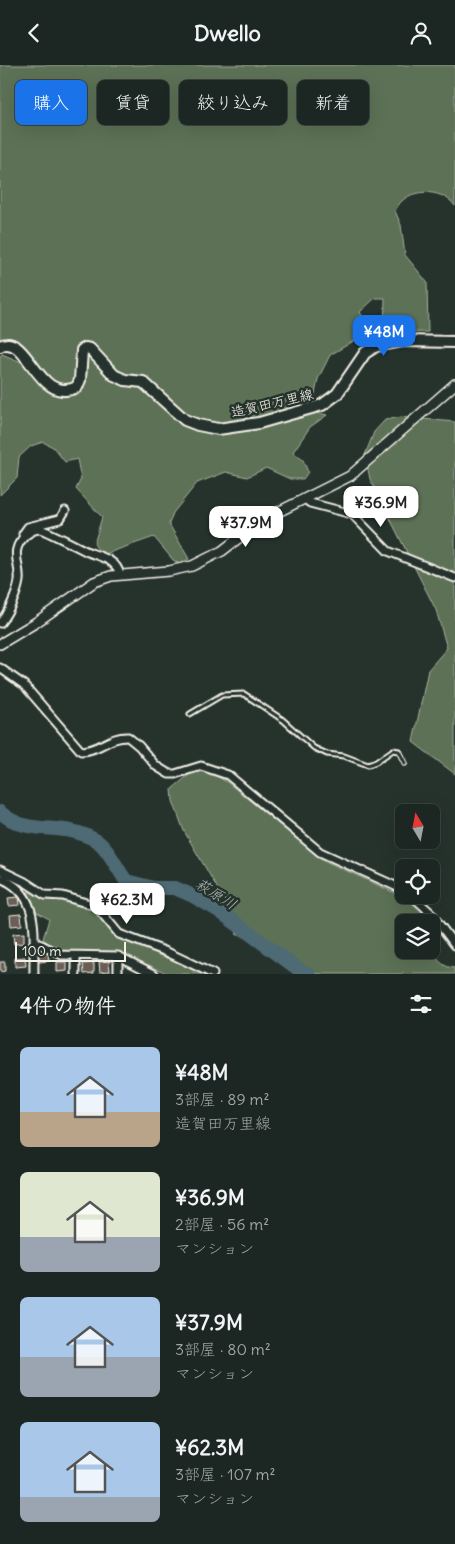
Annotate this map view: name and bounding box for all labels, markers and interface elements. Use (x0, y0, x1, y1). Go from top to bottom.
icon: back (20, 19, 48, 47)
text: Dwello (194, 19, 261, 47)
icon: person (407, 19, 435, 47)
chip: 購入 (15, 80, 87, 125)
chip: 賃貸 (97, 80, 169, 125)
chip: 絞り込み (179, 80, 287, 125)
chip: 新着 (297, 80, 369, 125)
pin: ¥48M (354, 315, 414, 357)
text: ¥48M (364, 321, 404, 341)
street label: 造賀田万里線 (229, 385, 315, 421)
pin: ¥36.9M (340, 485, 422, 528)
text: ¥36.9M (354, 492, 408, 512)
pin: ¥37.9M (205, 505, 287, 548)
text: ¥37.9M (220, 512, 272, 532)
north arrow (395, 804, 440, 849)
map controls (395, 804, 440, 959)
button: locate (395, 859, 440, 904)
water label: 萩原川 (192, 874, 240, 914)
pin: ¥62.3M (86, 883, 168, 925)
text: ¥62.3M (101, 889, 153, 909)
button: layers (395, 914, 440, 959)
scale bar (15, 939, 126, 962)
text: 100 m (22, 942, 62, 960)
icon: filters (407, 990, 435, 1018)
text: 4件の物件 (20, 992, 116, 1019)
text: ¥48M (175, 1059, 229, 1086)
icon: home (60, 1067, 120, 1127)
text: 3部屋 · 89 m² (175, 1089, 270, 1109)
text: 造賀田万里線 (175, 1113, 271, 1133)
text: ¥36.9M (175, 1184, 245, 1211)
icon: home (60, 1192, 120, 1252)
text: 2部屋 · 56 m² (175, 1214, 269, 1234)
text: マンション (175, 1238, 254, 1258)
text: ¥37.9M (175, 1309, 243, 1336)
icon: home (60, 1317, 120, 1377)
text: 3部屋 · 80 m² (175, 1339, 271, 1359)
text: マンション (175, 1363, 254, 1383)
text: ¥62.3M (175, 1434, 244, 1461)
icon: home (60, 1442, 120, 1502)
text: 3部屋 · 107 m² (175, 1464, 276, 1484)
text: マンション (175, 1488, 254, 1508)

